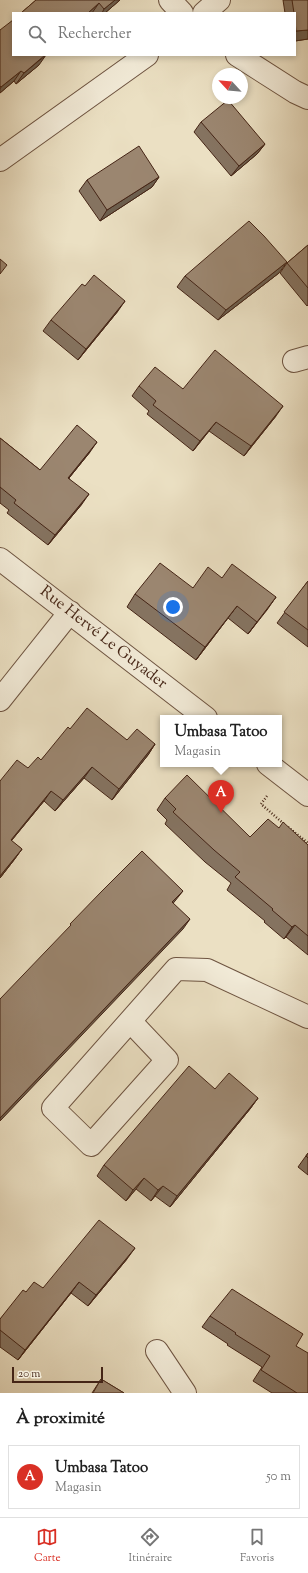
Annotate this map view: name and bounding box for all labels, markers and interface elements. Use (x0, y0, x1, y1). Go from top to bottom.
search box (12, 12, 296, 56)
icon: search (26, 23, 48, 45)
text: Rechercher (58, 24, 131, 45)
north arrow (212, 68, 248, 104)
street label: Rue Hervé Le Guyader (34, 581, 172, 695)
your location (163, 597, 183, 617)
popup (160, 715, 282, 767)
text: Umbasa Tatoo (174, 722, 268, 743)
text: Magasin (174, 743, 221, 761)
pin: A (208, 780, 234, 813)
scale bar (12, 1365, 103, 1384)
text: 20 m (18, 1366, 40, 1382)
text: À proximité (16, 1407, 105, 1431)
text: Umbasa Tatoo (55, 1458, 148, 1479)
text: A (25, 1468, 35, 1486)
text: 50 m (266, 1468, 291, 1486)
text: Magasin (55, 1479, 102, 1497)
tab: Carte (34, 1526, 61, 1566)
tab: Itinéraire (129, 1526, 172, 1566)
tab: Favoris (240, 1526, 274, 1566)

